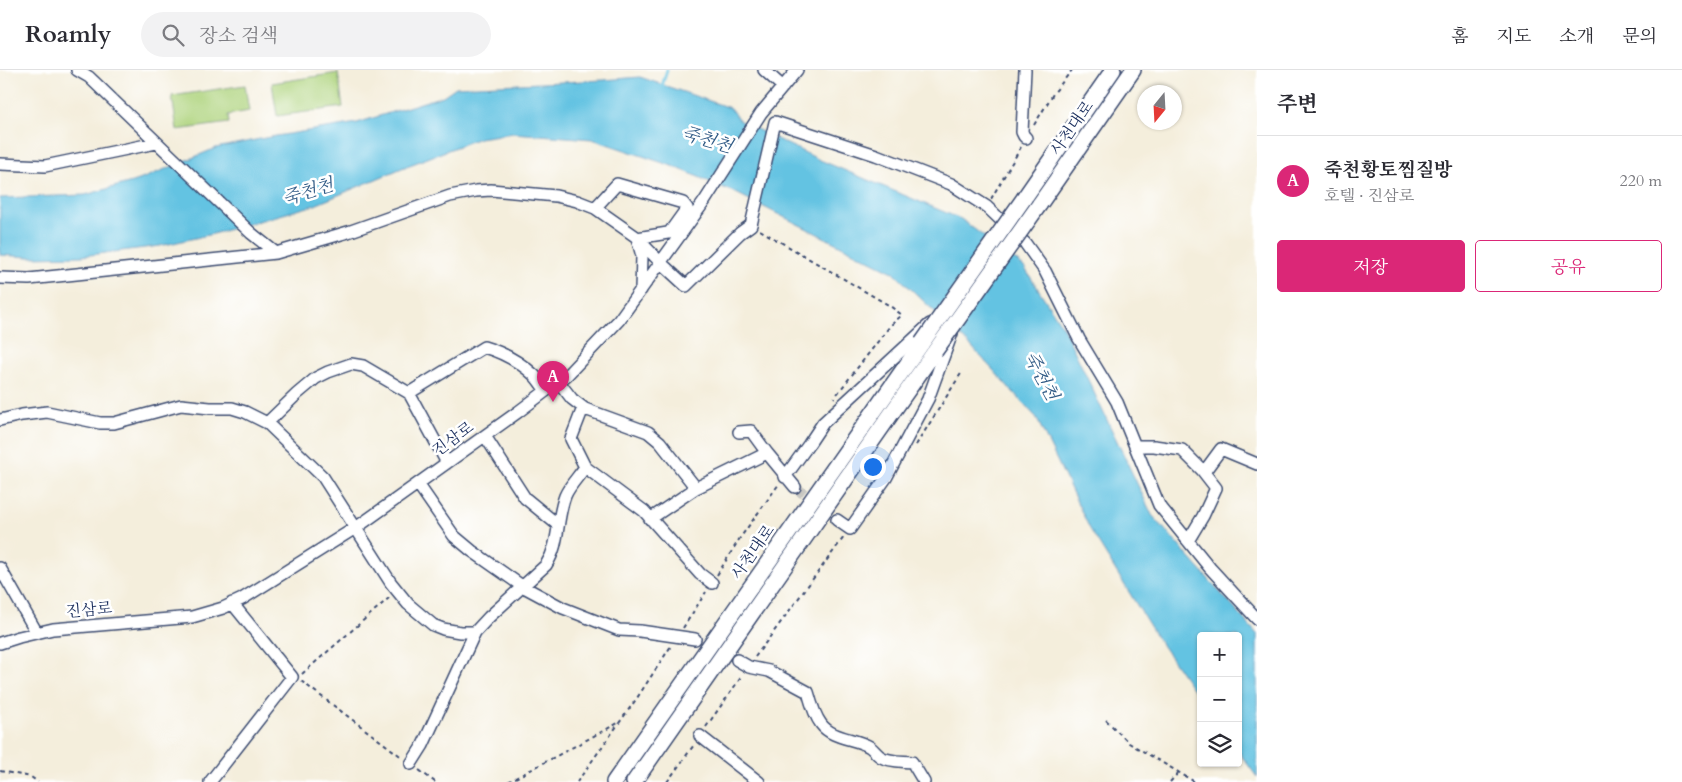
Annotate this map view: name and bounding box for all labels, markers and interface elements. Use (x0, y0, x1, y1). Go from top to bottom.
search box (141, 12, 491, 57)
text: Roamly (25, 18, 111, 51)
icon: search (159, 21, 187, 49)
text: 장소 검색 (199, 23, 278, 49)
text: 홈 (1451, 24, 1469, 49)
text: 지도 (1497, 24, 1531, 49)
text: 소개 (1559, 24, 1594, 49)
text: 문의 (1622, 24, 1657, 49)
north arrow (1137, 85, 1182, 130)
text: 주변 (1277, 90, 1318, 119)
street label: 사천대로 (1045, 96, 1099, 160)
water label: 죽천천 (678, 120, 737, 160)
text: 죽천황토찜질방 (1324, 157, 1452, 183)
text: A (1287, 170, 1299, 192)
text: 220 m (1620, 170, 1662, 192)
water label: 죽천천 (279, 172, 338, 212)
text: 호텔 · 진삼로 (1324, 185, 1414, 207)
button: 저장 (1277, 240, 1465, 292)
button: 공유 (1475, 240, 1662, 292)
water label: 죽천천 (1018, 347, 1065, 406)
pin: A (537, 361, 569, 402)
street label: 진삼로 (428, 416, 479, 462)
your location (860, 454, 886, 480)
street label: 사천대로 (726, 520, 780, 584)
street label: 진삼로 (65, 597, 114, 623)
map controls (1197, 632, 1242, 767)
button: + (1197, 632, 1242, 677)
button: − (1197, 677, 1242, 722)
button: layers (1197, 722, 1242, 767)

